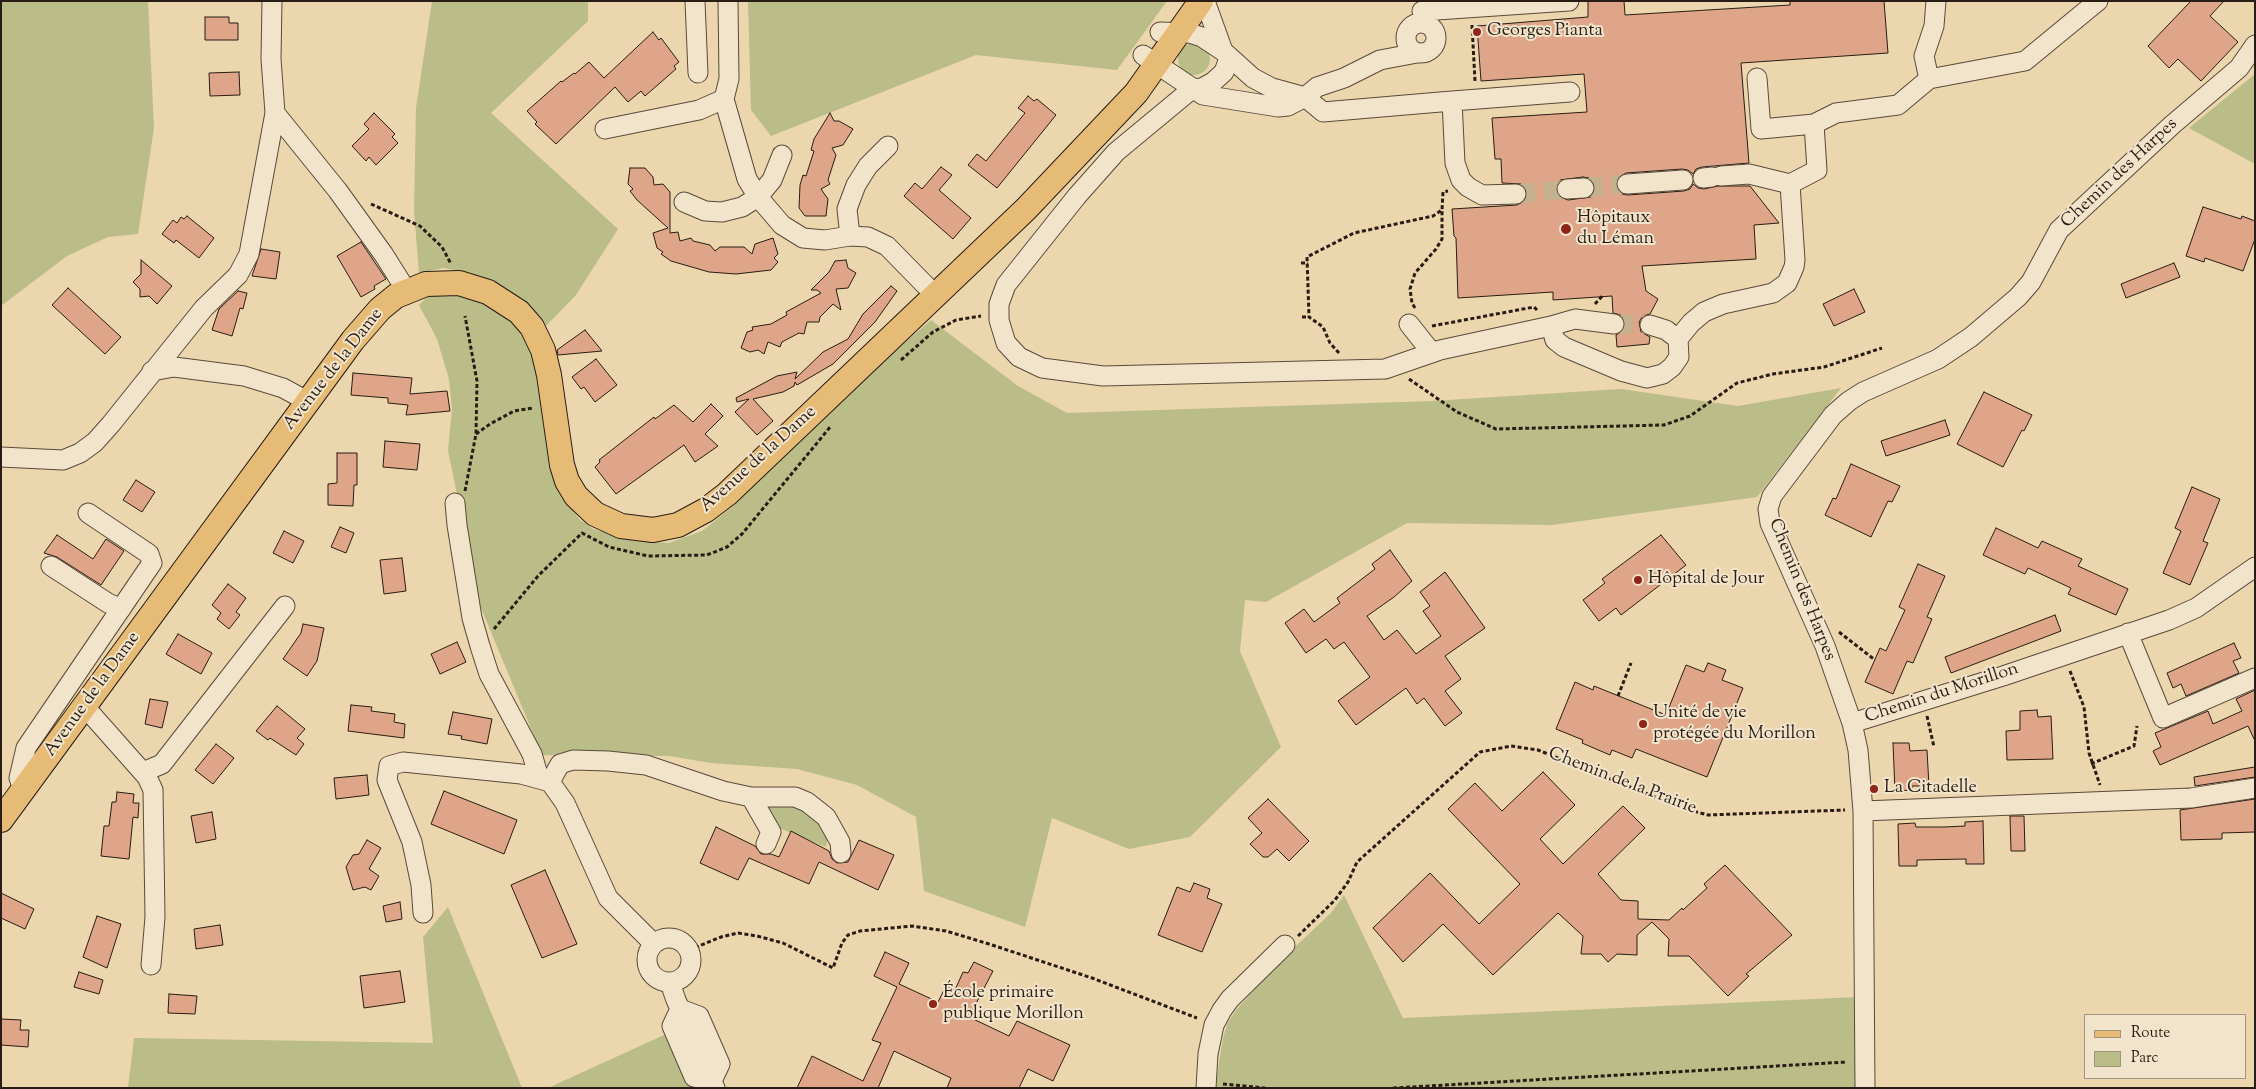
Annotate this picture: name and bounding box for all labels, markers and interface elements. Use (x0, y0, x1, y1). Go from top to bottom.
place label: Georges Pianta (1487, 21, 1603, 43)
marker: Georges Pianta (1471, 26, 1483, 38)
street label: Chemin des Harpes (2057, 114, 2183, 234)
place label: Hôpitaux du Léman (1577, 208, 1654, 250)
marker: Hôpitaux du Léman (1559, 222, 1573, 236)
street label: Avenue de la Dame (280, 305, 388, 435)
street label: Avenue de la Dame (696, 402, 822, 518)
street label: Chemin des Harpes (1763, 516, 1839, 664)
place label: Hôpital de Jour (1648, 569, 1765, 591)
marker: Hôpital de Jour (1632, 574, 1644, 586)
street label: Avenue de la Dame (40, 628, 146, 762)
street label: Chemin du Morillon (1862, 659, 2022, 729)
place label: Unité de vie protégée du Morillon (1653, 703, 1816, 746)
marker: Unité de vie protégée du Morillon (1637, 718, 1649, 730)
street label: Chemin de la Prairie (1545, 744, 1699, 820)
place label: La Citadelle (1884, 778, 1977, 800)
marker: La Citadelle (1868, 783, 1880, 795)
place label: École primaire publique Morillon (943, 983, 1084, 1026)
marker: École primaire publique Morillon (927, 998, 939, 1010)
legend (2084, 1014, 2246, 1079)
text: Route (2131, 1023, 2170, 1044)
text: Parc (2131, 1048, 2158, 1069)

